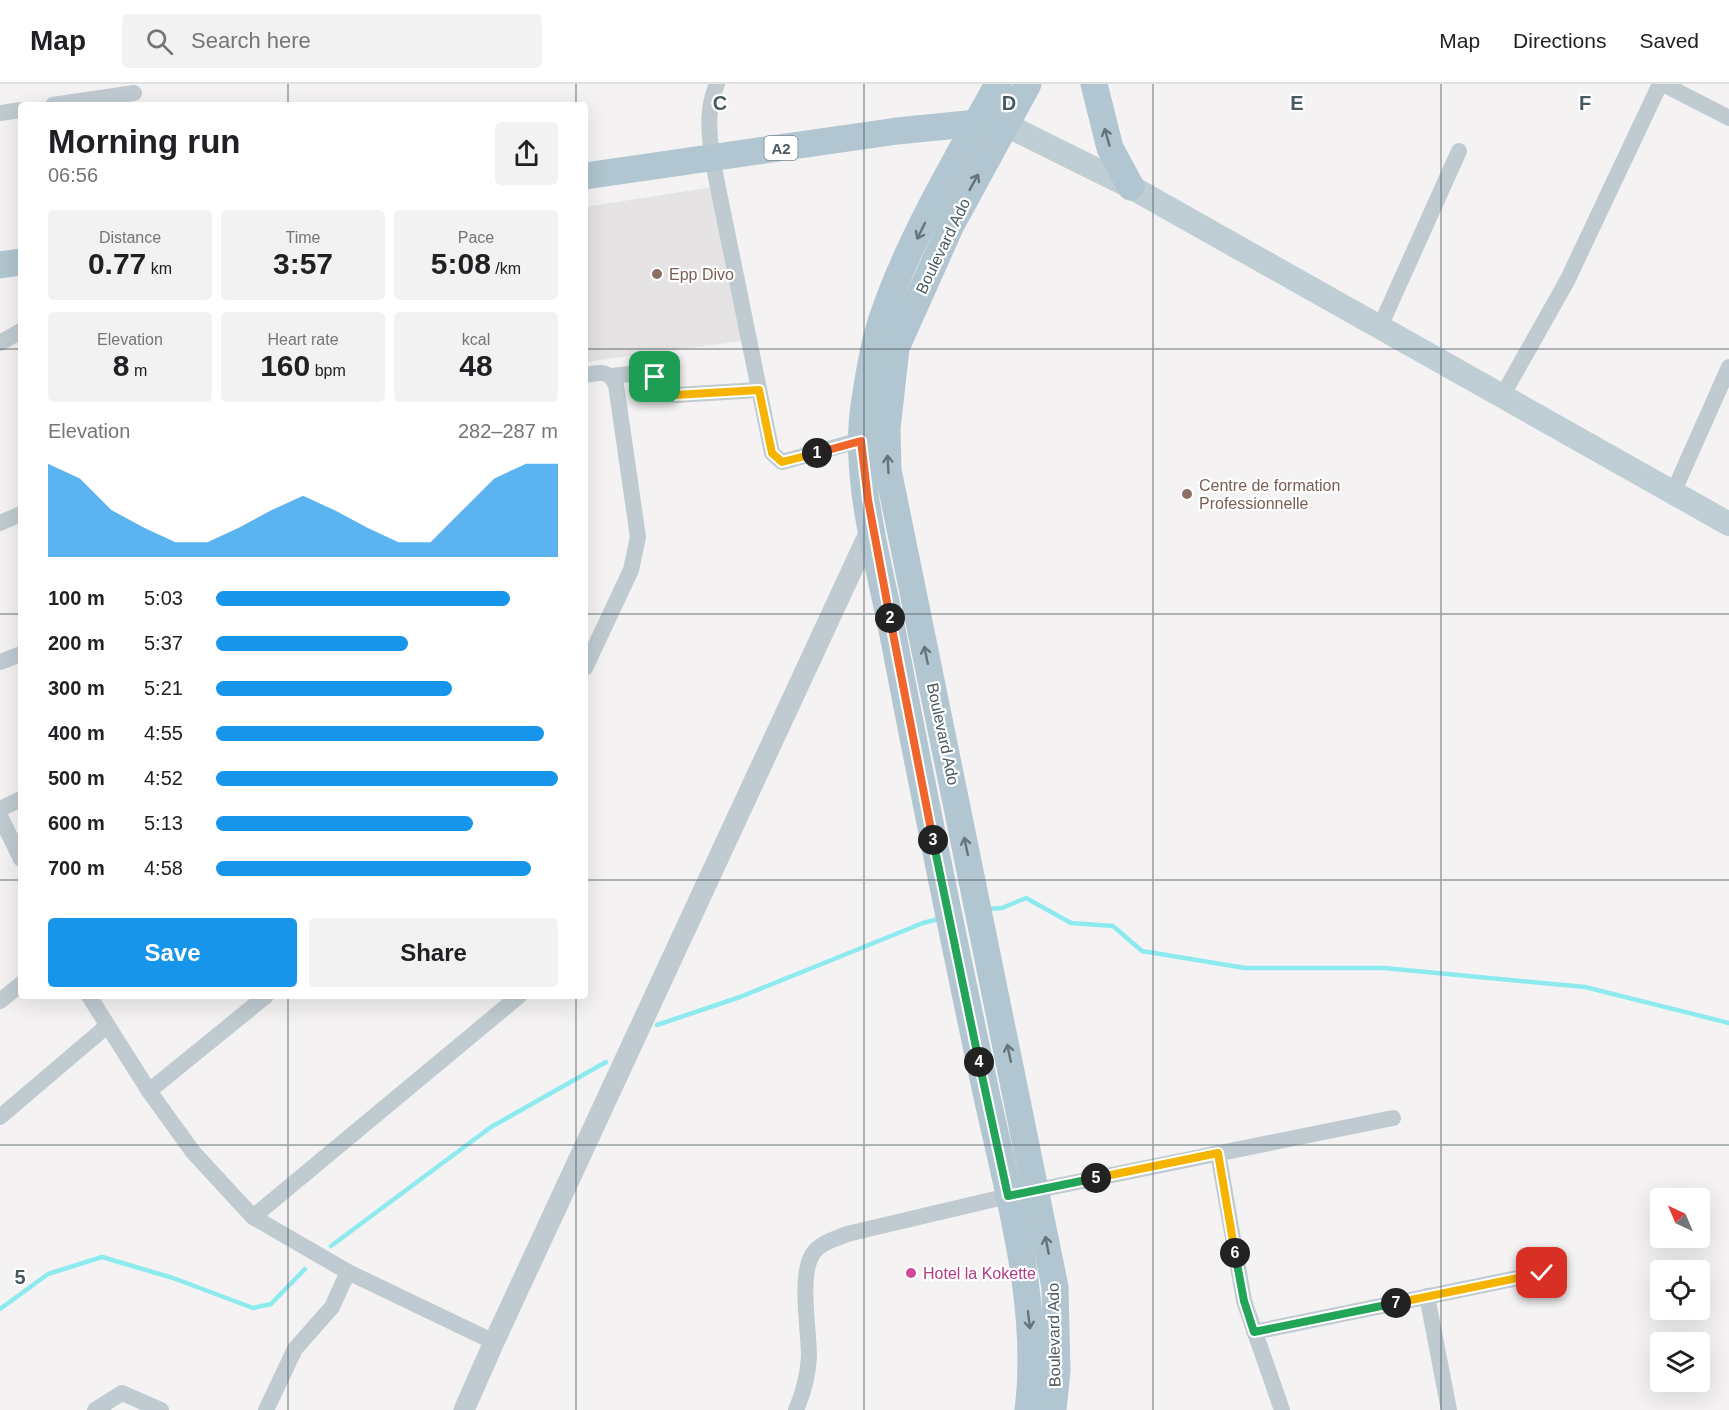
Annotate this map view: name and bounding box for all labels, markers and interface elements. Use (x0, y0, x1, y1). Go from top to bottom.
search box (122, 14, 542, 68)
text: Map (30, 25, 86, 56)
icon: search (143, 25, 176, 58)
text: Search here (191, 28, 311, 53)
text: Map (1439, 29, 1480, 52)
text: Directions (1513, 29, 1606, 52)
text: Saved (1639, 29, 1699, 52)
text: C (713, 92, 727, 114)
text: D (1002, 92, 1016, 114)
text: E (1290, 92, 1304, 114)
text: F (1579, 92, 1591, 114)
button: share (495, 122, 558, 185)
text: Morning run (48, 123, 240, 160)
one-way arrow (1101, 128, 1112, 147)
road number: A2 (764, 136, 798, 160)
text: 06:56 (48, 164, 98, 186)
one-way arrow (968, 174, 980, 191)
street label: Boulevard Ado (913, 195, 973, 296)
one-way arrow (915, 222, 927, 239)
text: Distance (99, 229, 161, 246)
text: Time (286, 229, 320, 246)
text: Pace (458, 229, 494, 246)
text: 0.77 (88, 247, 146, 280)
text: 3:57 (273, 247, 333, 280)
text: 5:08 (431, 247, 491, 280)
text: km (146, 260, 172, 277)
text: /km (491, 260, 521, 277)
place label: Epp Divo (669, 266, 734, 283)
marker: Epp Divo (650, 267, 664, 281)
text: Elevation (97, 331, 163, 348)
text: Heart rate (267, 331, 339, 348)
text: kcal (462, 331, 490, 348)
text: 8 (113, 349, 129, 382)
text: 160 (260, 349, 310, 382)
text: 48 (459, 349, 493, 382)
pin (629, 351, 680, 402)
icon: arrive (638, 360, 671, 393)
text: m (129, 362, 147, 379)
text: bpm (310, 362, 346, 379)
text: Elevation (48, 420, 130, 442)
text: 282–287 m (458, 420, 558, 442)
pin: 1 (802, 438, 832, 468)
text: 1 (813, 444, 821, 461)
one-way arrow (883, 455, 894, 475)
place label: Centre de formation Professionnelle (1199, 477, 1340, 512)
marker: Centre de formation Professionnelle (1180, 487, 1194, 501)
text: 100 m (48, 587, 105, 609)
text: 5:03 (144, 587, 183, 609)
pin: 2 (875, 603, 905, 633)
text: 2 (886, 609, 894, 626)
text: 200 m (48, 632, 105, 654)
text: 5:37 (144, 632, 183, 654)
one-way arrow (920, 646, 931, 666)
text: 300 m (48, 677, 105, 699)
text: 5:21 (144, 677, 183, 699)
street label: Boulevard Ado (924, 681, 962, 787)
text: 400 m (48, 722, 105, 744)
text: 4:55 (144, 722, 183, 744)
text: 500 m (48, 767, 105, 789)
text: 4:52 (144, 767, 183, 789)
text: 600 m (48, 812, 105, 834)
text: 5:13 (144, 812, 183, 834)
pin: 3 (918, 825, 948, 855)
text: 3 (929, 831, 937, 848)
one-way arrow (960, 837, 971, 857)
text: 700 m (48, 857, 105, 879)
text: 4:58 (144, 857, 183, 879)
button: Save (48, 918, 297, 987)
button: Share (309, 918, 558, 987)
one-way arrow (1003, 1044, 1014, 1064)
pin: 4 (964, 1047, 994, 1077)
text: 4 (975, 1053, 983, 1070)
pin: 5 (1081, 1163, 1111, 1193)
text: 5 (1092, 1169, 1100, 1186)
north arrow (1650, 1188, 1710, 1248)
map controls (1650, 1188, 1710, 1392)
one-way arrow (1041, 1235, 1052, 1255)
pin: 6 (1220, 1238, 1250, 1268)
text: 6 (1231, 1244, 1239, 1261)
pin (1516, 1247, 1567, 1298)
icon: check (1525, 1256, 1558, 1289)
button: locate (1650, 1260, 1710, 1320)
place label: Hotel la Kokette (923, 1265, 1036, 1282)
text: 5 (14, 1266, 26, 1288)
marker: Hotel la Kokette (904, 1266, 918, 1280)
street label: Boulevard Ado (1045, 1283, 1063, 1387)
pin: 7 (1381, 1288, 1411, 1318)
text: 7 (1392, 1294, 1400, 1311)
one-way arrow (1024, 1309, 1035, 1329)
button: layers (1650, 1332, 1710, 1392)

